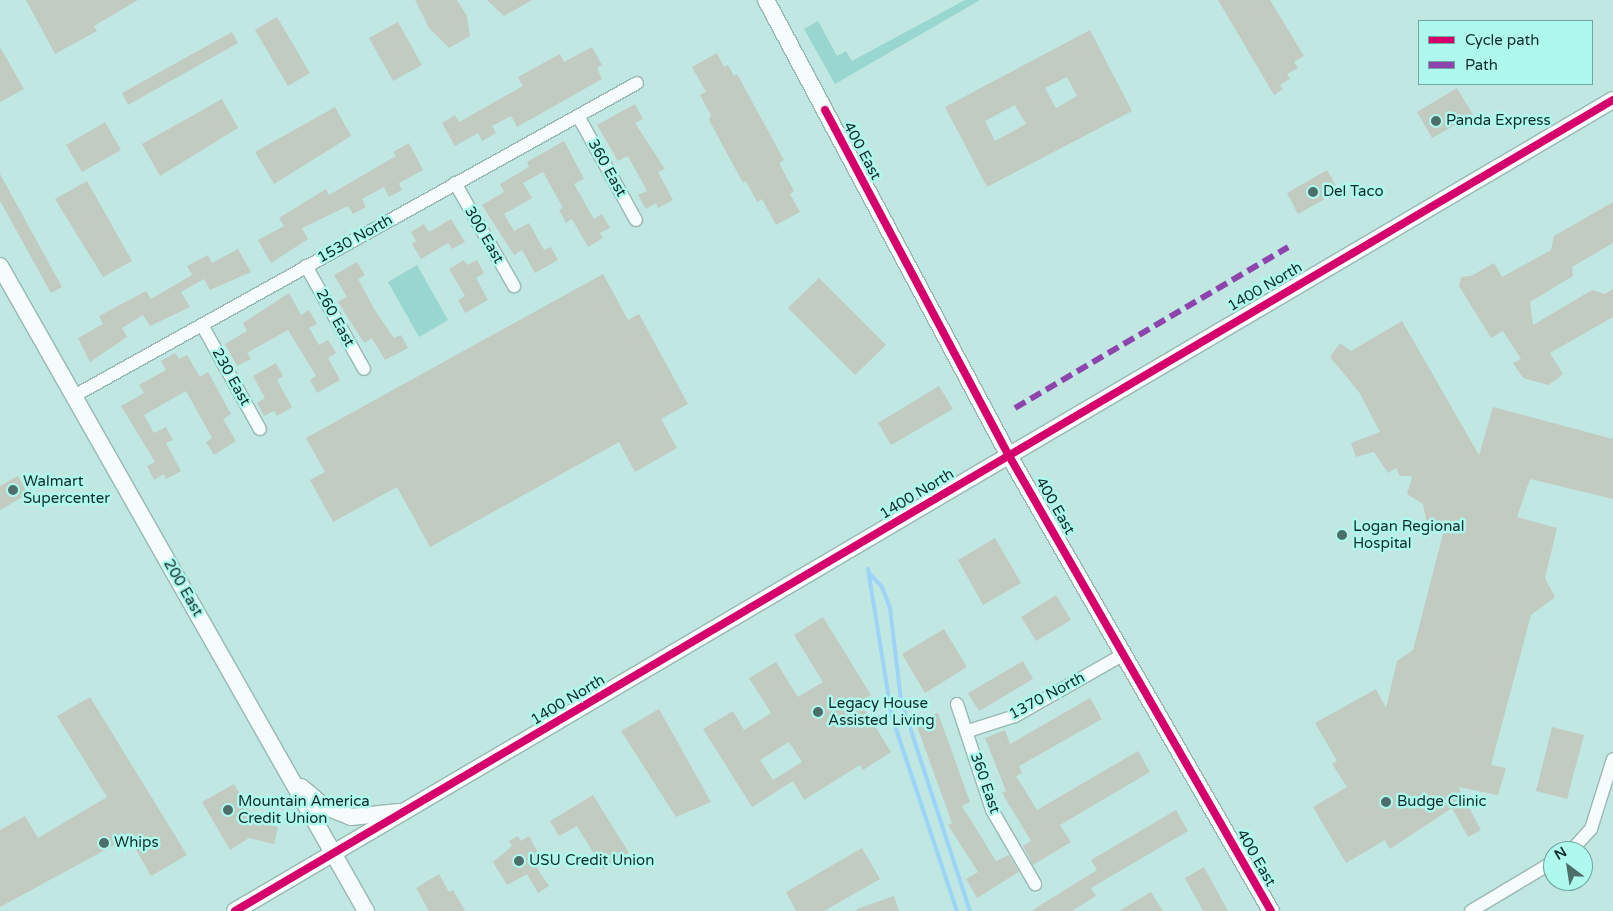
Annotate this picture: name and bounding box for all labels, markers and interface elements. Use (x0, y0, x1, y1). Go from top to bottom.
legend (1418, 20, 1593, 85)
text: Cycle path (1465, 31, 1539, 49)
text: Path (1465, 56, 1498, 74)
place label: Panda Express (1446, 112, 1551, 130)
marker: Panda Express (1430, 115, 1442, 127)
street label: 400 East (839, 119, 885, 183)
street label: 360 East (584, 136, 630, 200)
place label: Del Taco (1323, 183, 1384, 201)
marker: Del Taco (1307, 186, 1319, 198)
street label: 300 East (460, 203, 508, 267)
street label: 1530 North (314, 211, 396, 267)
street label: 1400 North (1224, 258, 1306, 316)
street label: 260 East (312, 286, 358, 350)
street label: 230 East (208, 345, 254, 409)
street label: 1400 North (877, 465, 957, 523)
place label: Walmart Supercenter (23, 472, 110, 507)
street label: 400 East (1031, 474, 1079, 538)
marker: Walmart Supercenter (7, 484, 19, 496)
place label: Logan Regional Hospital (1353, 517, 1464, 552)
marker: Logan Regional Hospital (1335, 528, 1349, 542)
street label: 200 East (159, 556, 207, 620)
street label: 1370 North (1006, 669, 1088, 723)
street label: 1400 North (528, 671, 608, 729)
place label: Legacy House Assisted Living (828, 694, 935, 729)
marker: Legacy House Assisted Living (812, 706, 824, 718)
street label: 360 East (966, 750, 1004, 816)
place label: Mountain America Credit Union (238, 792, 370, 827)
place label: Budge Clinic (1397, 793, 1487, 811)
marker: Budge Clinic (1379, 795, 1393, 809)
marker: Mountain America Credit Union (222, 804, 234, 816)
street label: 400 East (1232, 826, 1280, 890)
place label: Whips (114, 834, 159, 852)
marker: Whips (98, 837, 110, 849)
north arrow (1543, 841, 1593, 891)
text: N (1551, 843, 1570, 864)
place label: USU Credit Union (529, 852, 654, 870)
marker: USU Credit Union (513, 855, 525, 867)

